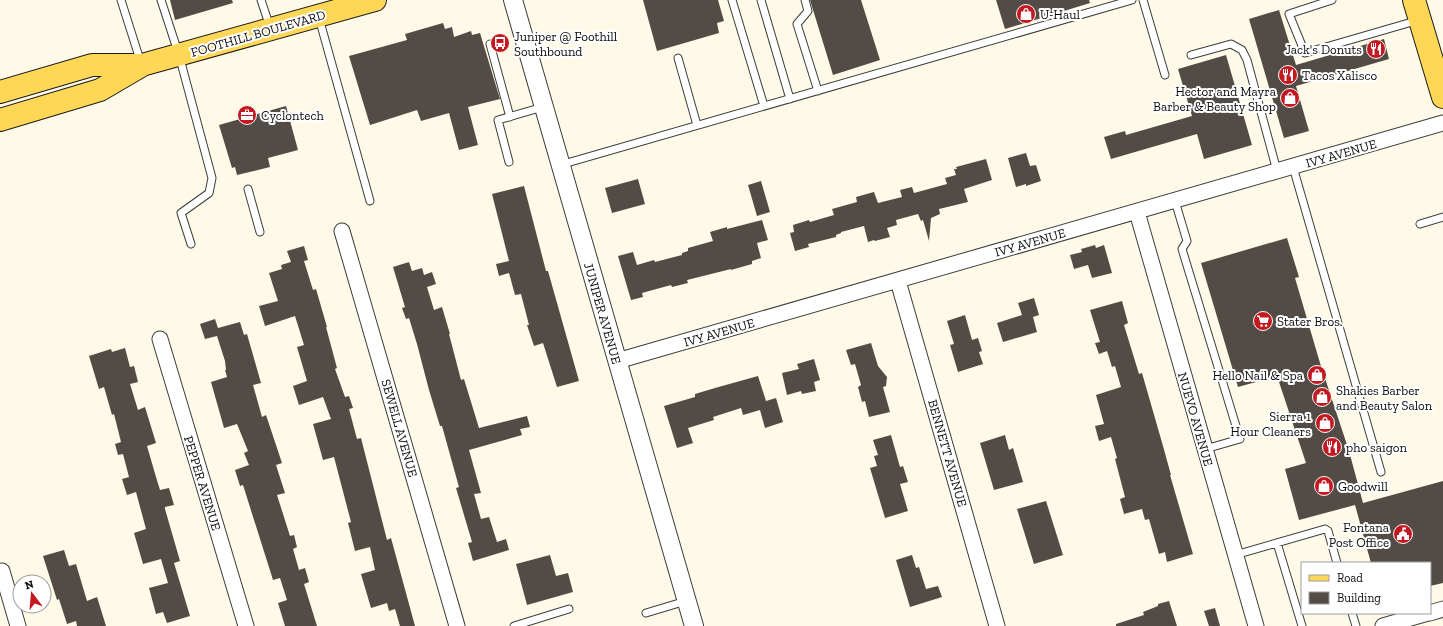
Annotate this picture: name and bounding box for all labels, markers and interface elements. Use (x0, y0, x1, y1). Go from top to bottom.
shop icon: U-Haul (1015, 3, 1037, 25)
street label: FOOTHILL BOULEVARD (189, 7, 327, 60)
place label: U-Haul (1040, 7, 1081, 22)
place label: Juniper @ Foothill Southbound (514, 29, 618, 59)
bus stop icon: Juniper @ Foothill Southbound (489, 32, 511, 54)
restaurant icon: Jack's Donuts (1365, 38, 1387, 60)
place label: Jack's Donuts (1285, 42, 1362, 57)
restaurant icon: Tacos Xalisco (1277, 64, 1299, 86)
place label: Tacos Xalisco (1302, 68, 1377, 83)
place label: Hector and Mayra Barber & Beauty Shop (1153, 84, 1277, 114)
shop icon: Hector and Mayra Barber & Beauty Shop (1279, 87, 1301, 109)
office icon: Cyclontech (236, 104, 258, 126)
place label: Cyclontech (261, 108, 324, 123)
street label: IVY AVENUE (1304, 136, 1379, 171)
street label: IVY AVENUE (993, 225, 1068, 260)
street label: JUNIPER AVENUE (581, 261, 624, 366)
supermarket icon: Stater Bros. (1252, 310, 1274, 332)
place label: Stater Bros. (1277, 314, 1343, 329)
street label: IVY AVENUE (682, 315, 757, 350)
shop icon: Hello Nail & Spa (1306, 364, 1328, 386)
place label: Hello Nail & Spa (1212, 368, 1304, 383)
street label: NUEVO AVENUE (1175, 371, 1216, 468)
street label: SEWELL AVENUE (378, 378, 421, 479)
place label: Shakies Barber and Beauty Salon (1336, 383, 1433, 413)
shop icon: Shakies Barber and Beauty Salon (1311, 386, 1333, 408)
street label: BENNETT AVENUE (925, 398, 970, 509)
place label: Sierra 1 Hour Cleaners (1230, 409, 1311, 439)
shop icon: Sierra 1 Hour Cleaners (1314, 412, 1336, 434)
street label: PEPPER AVENUE (181, 434, 224, 533)
restaurant icon: pho saigon (1321, 436, 1343, 458)
place label: pho saigon (1346, 440, 1407, 455)
shop icon: Goodwill (1313, 475, 1335, 497)
place label: Goodwill (1338, 479, 1388, 494)
place label: Fontana Post Office (1329, 520, 1390, 550)
public building icon: Fontana Post Office (1392, 523, 1414, 545)
legend (1301, 562, 1431, 614)
text: Road (1337, 571, 1363, 585)
north arrow (12, 574, 52, 614)
text: N (24, 577, 36, 592)
text: Building (1337, 591, 1381, 605)

